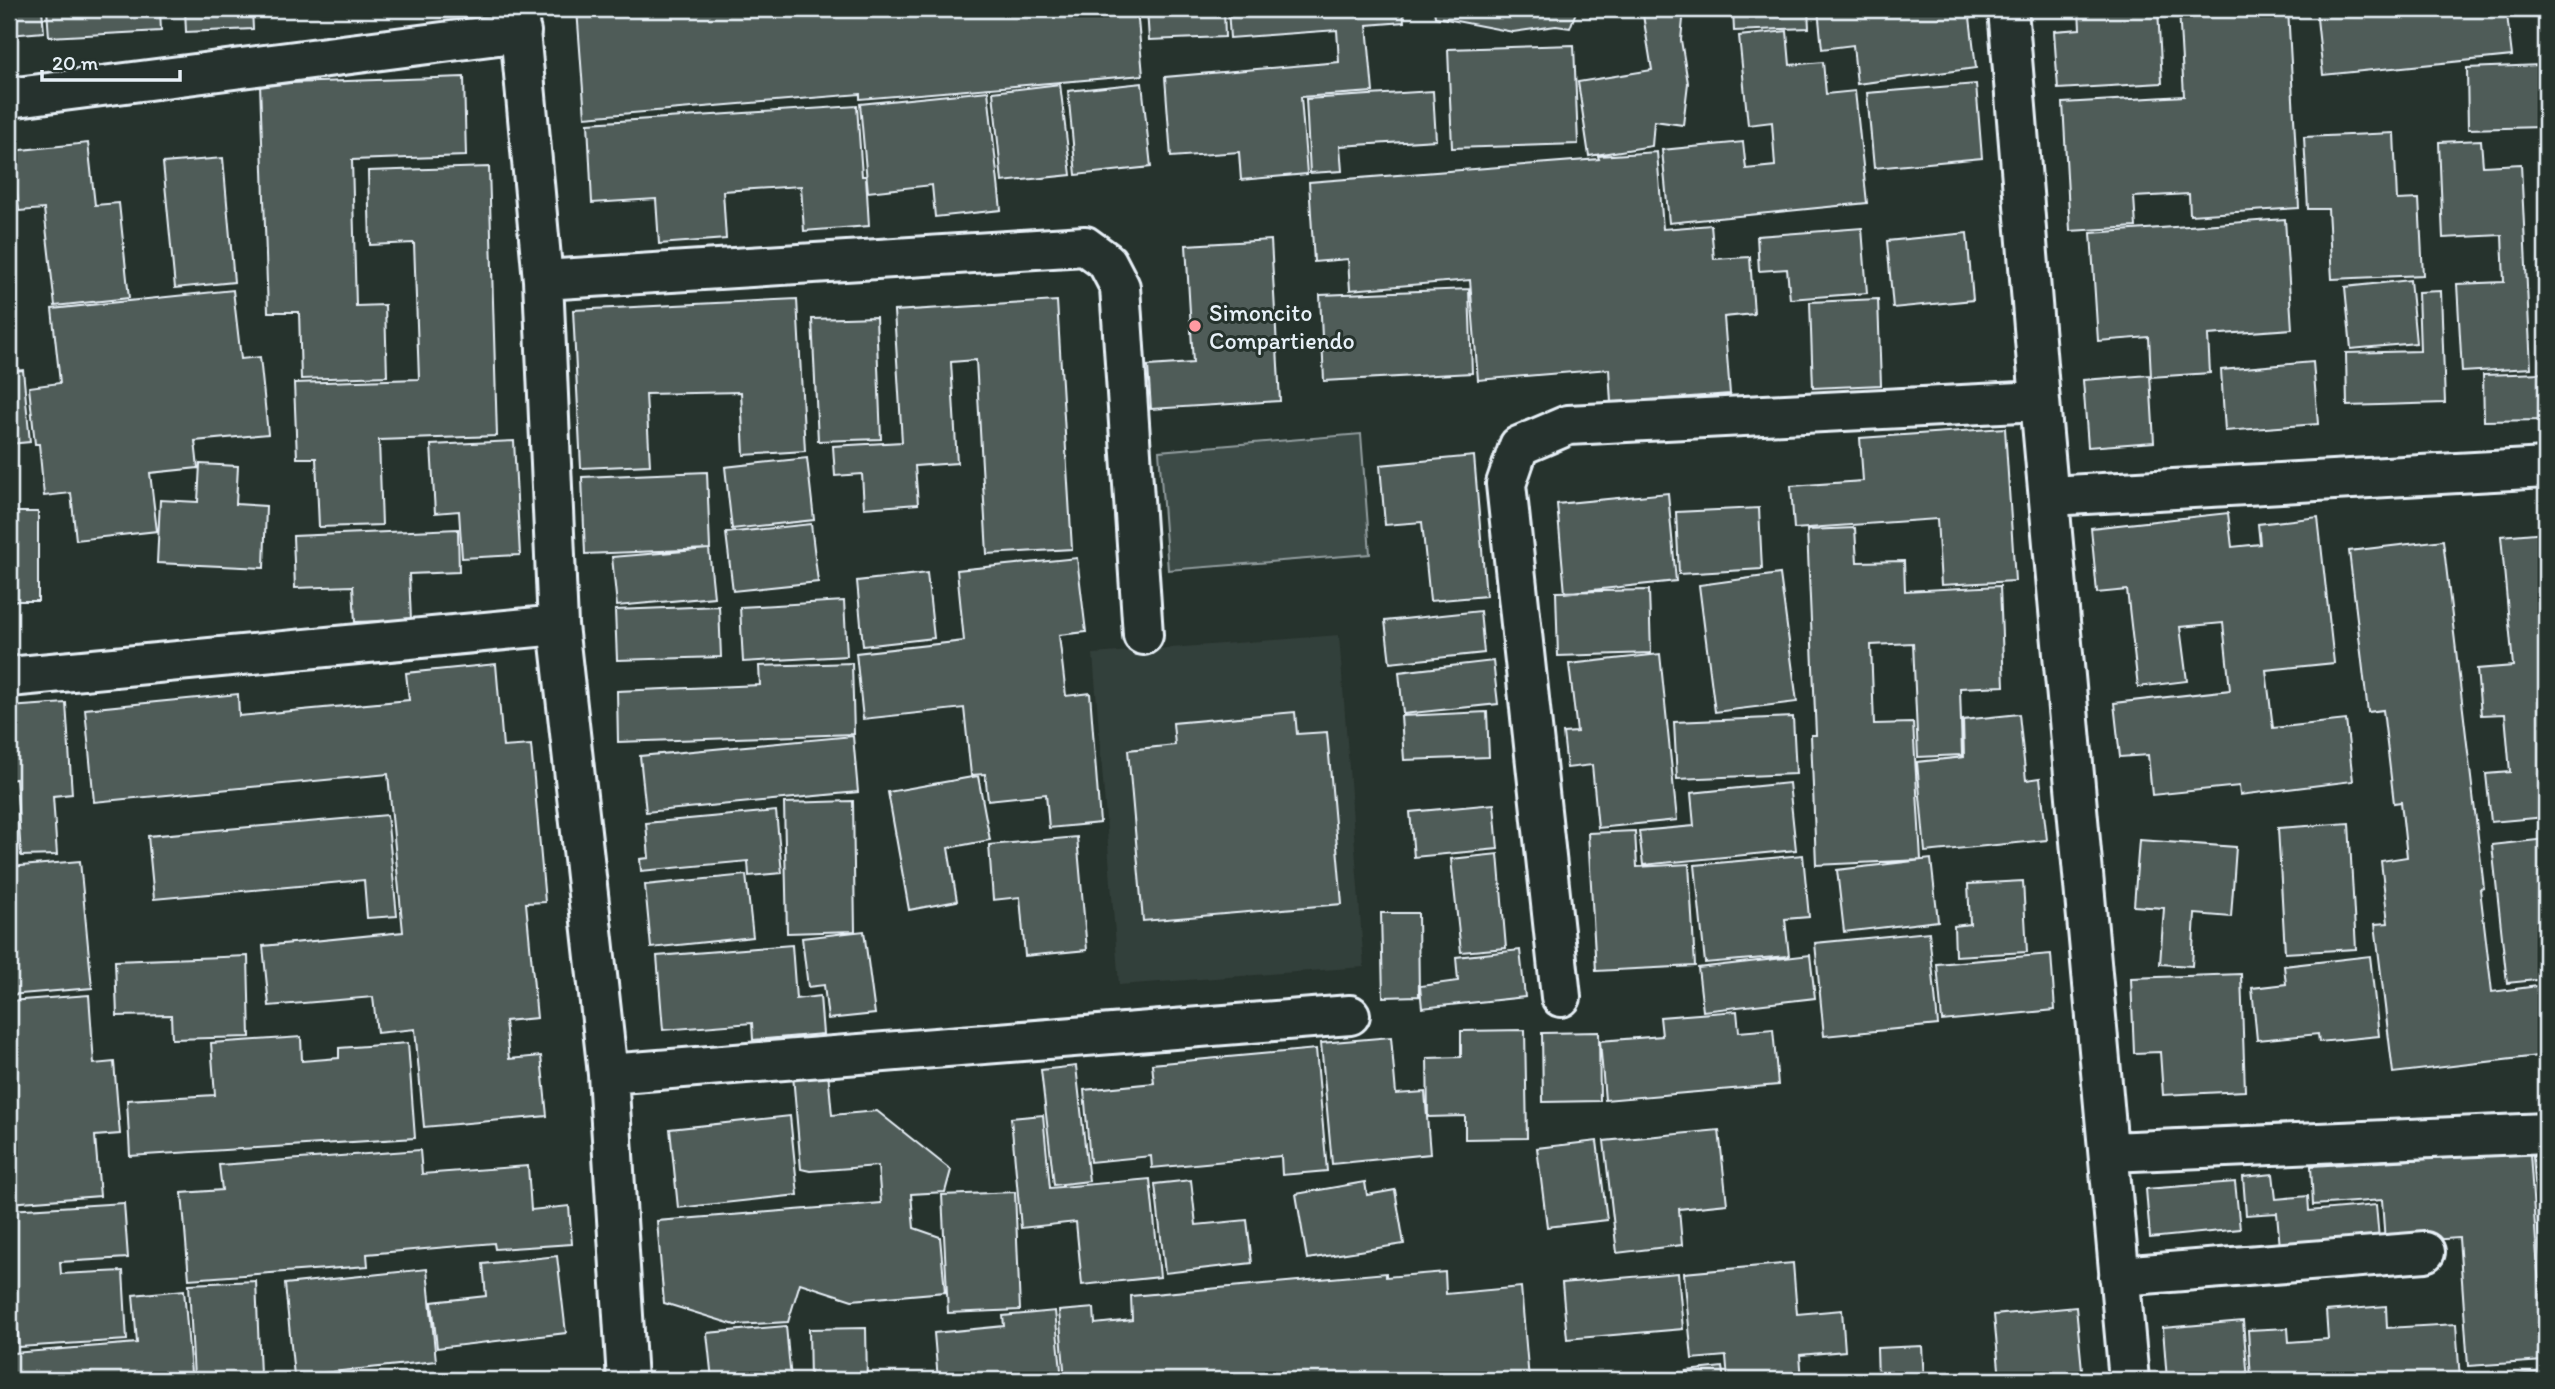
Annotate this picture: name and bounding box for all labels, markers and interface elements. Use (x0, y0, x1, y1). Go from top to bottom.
scale bar (42, 38, 180, 82)
text: 20 m (52, 50, 99, 75)
place label: Simoncito Compartiendo (1209, 298, 1355, 355)
marker: Simoncito Compartiendo (1187, 318, 1203, 334)

